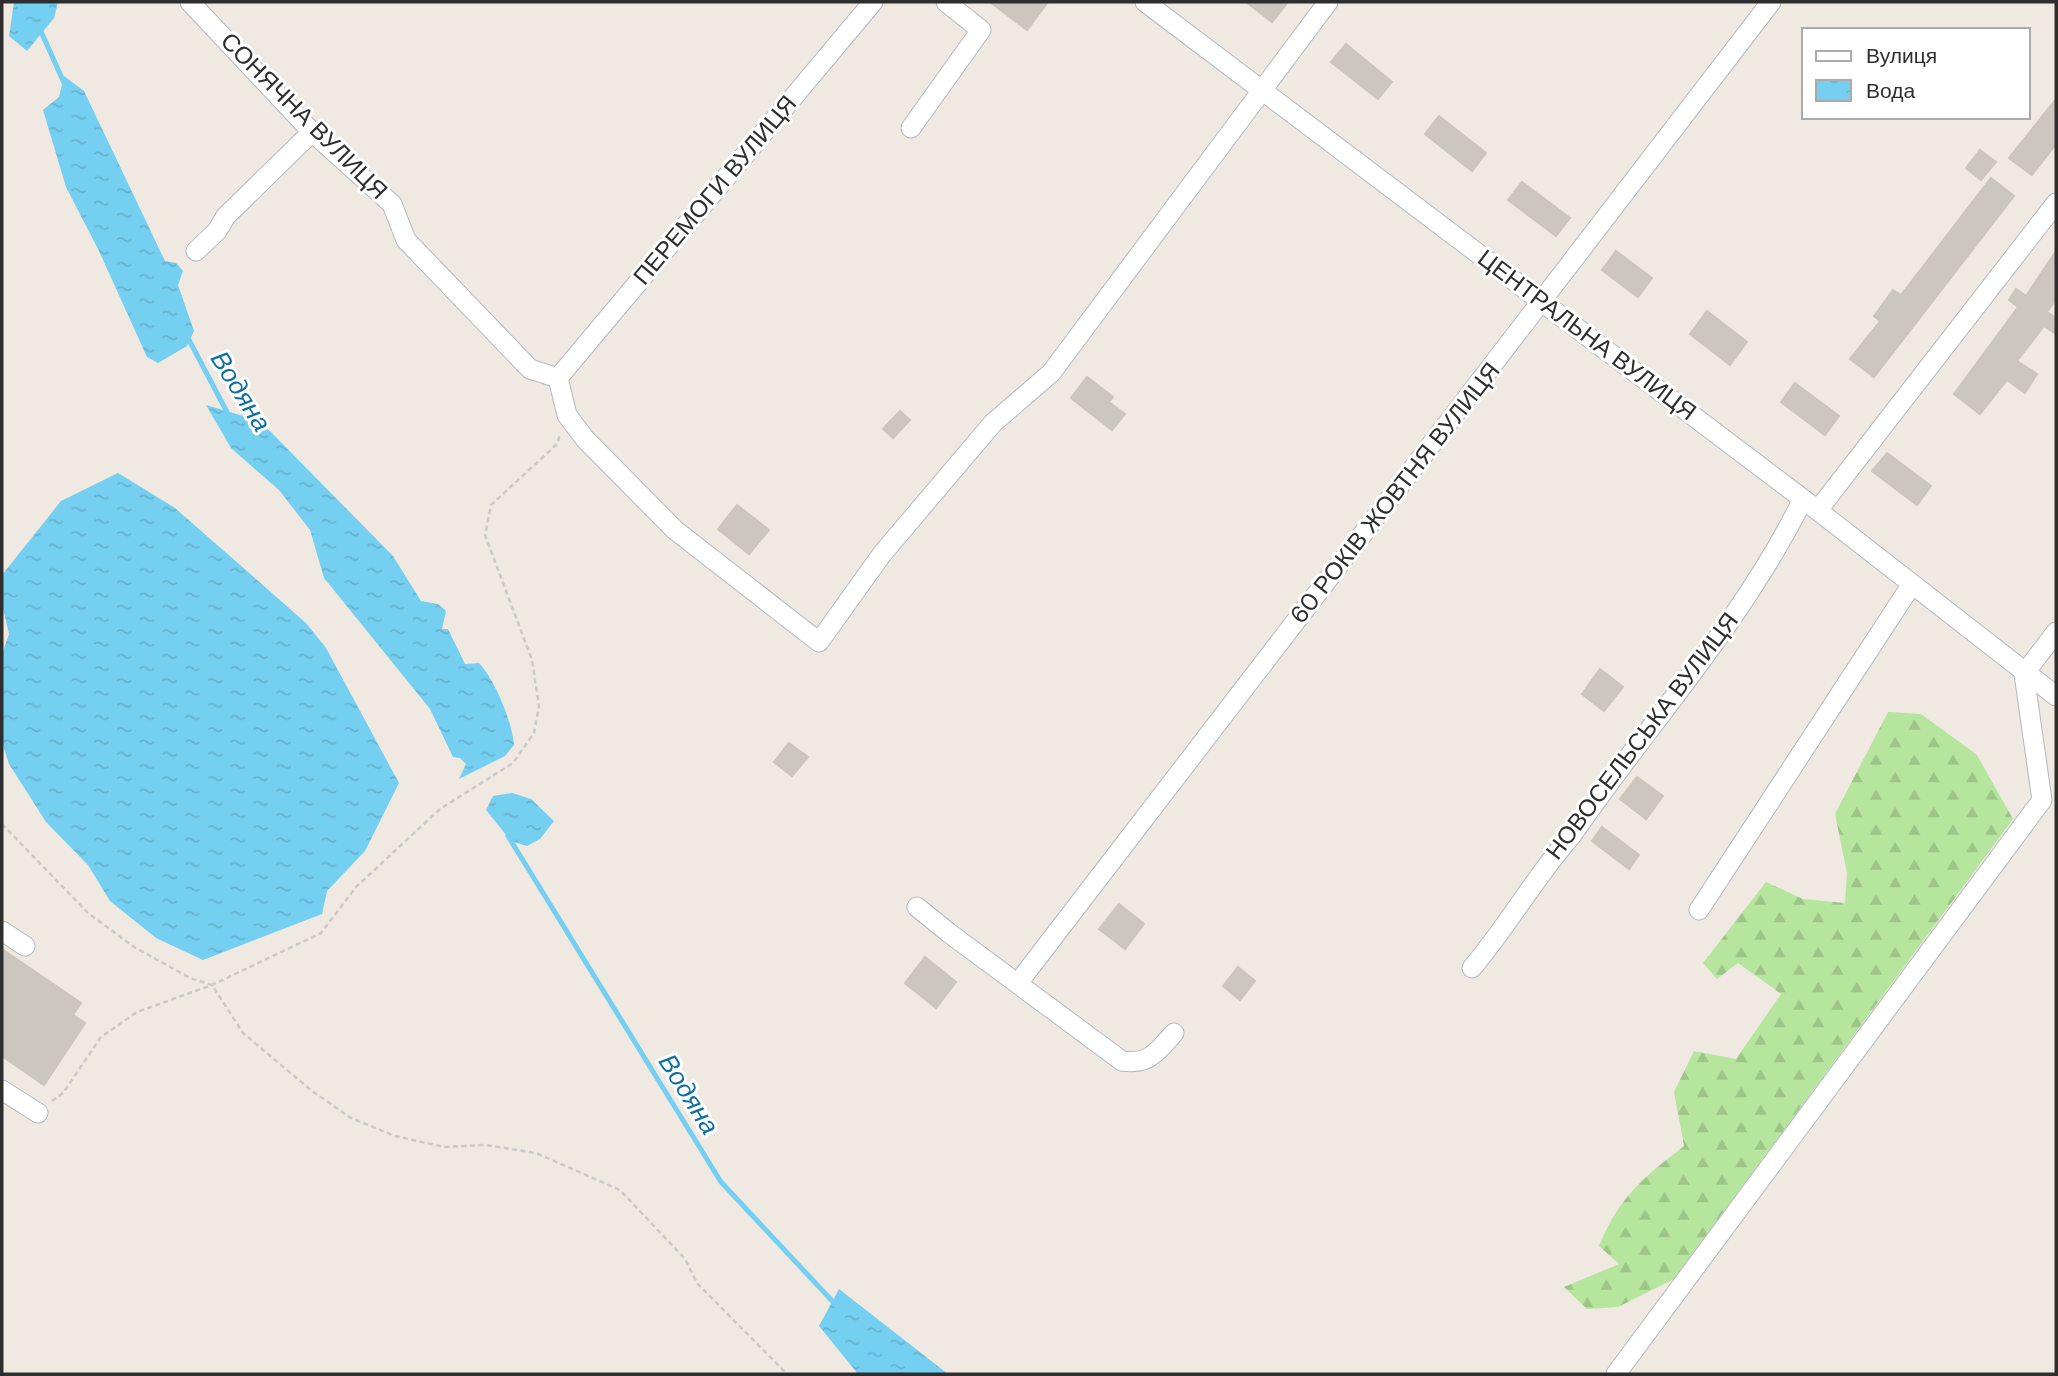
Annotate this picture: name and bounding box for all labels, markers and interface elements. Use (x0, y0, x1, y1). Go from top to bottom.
street label: СОНЯЧНА ВУЛИЦЯ (214, 26, 394, 206)
legend (1802, 28, 2030, 119)
text: Вулиця (1866, 42, 1937, 70)
text: Вода (1866, 77, 1915, 105)
street label: ПЕРЕМОГИ ВУЛИЦЯ (626, 88, 803, 291)
street label: ЦЕНТРАЛЬНА ВУЛИЦЯ (1472, 242, 1703, 427)
water label: Водяна (203, 344, 279, 438)
street label: 60 РОКІВ ЖОВТНЯ ВУЛИЦЯ (1283, 356, 1506, 630)
street label: НОВОСЕЛЬСЬКА ВУЛИЦЯ (1539, 606, 1745, 865)
water label: Водяна (651, 1047, 727, 1141)

